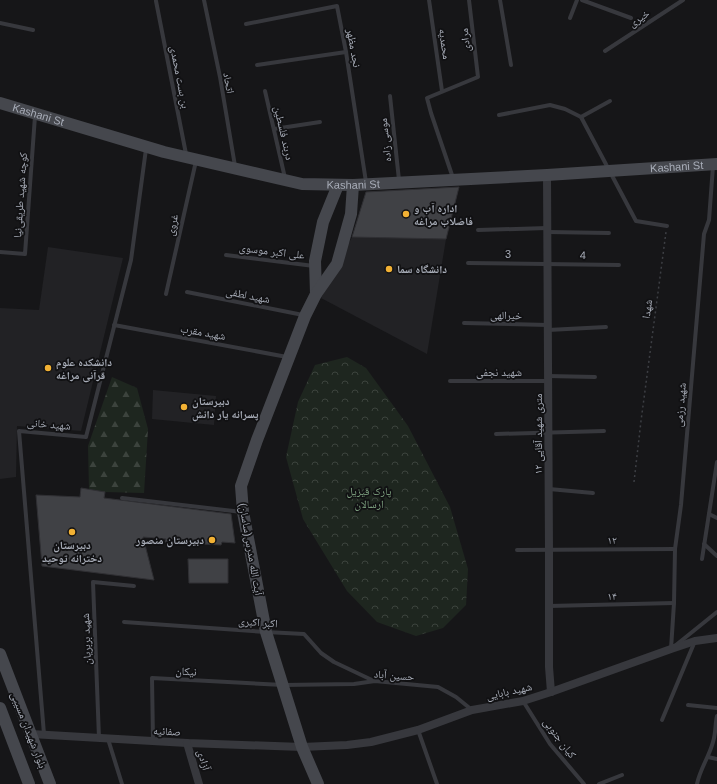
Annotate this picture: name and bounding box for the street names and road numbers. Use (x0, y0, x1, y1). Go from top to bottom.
street label: خیری (626, 7, 652, 30)
street label: نجد مظهر (344, 27, 363, 68)
street label: محمدیه (437, 28, 453, 60)
street label: مرادی (458, 28, 473, 52)
street label: بن بست محمدی (167, 45, 192, 110)
street label: اتحاد (221, 72, 237, 94)
street label: Kashani St (11, 101, 66, 128)
street label: دربند فلسطین (271, 105, 296, 162)
street label: موسی زاده (377, 117, 394, 162)
street label: کوچه شهید طریقی‌نیا (11, 152, 30, 238)
street label: Kashani St (650, 159, 704, 174)
street label: Kashani St (326, 178, 380, 191)
street label: غروی (164, 213, 181, 237)
street label: علی اکبر موسوی (238, 241, 306, 262)
street label: 3 (505, 248, 511, 260)
street label: 4 (580, 249, 586, 261)
street label: شهید لطفی (225, 285, 271, 306)
street label: شهدا (640, 299, 654, 319)
street label: خیرالهی (490, 309, 522, 322)
street label: شهید مقرب (179, 322, 227, 342)
street label: شهید نجفی (476, 366, 522, 379)
street label: شهید رزمی (672, 382, 689, 428)
street label: ۱۲ متری شهید آقایی (532, 393, 545, 475)
street label: شهید خانی (26, 416, 71, 433)
street label: آیت الله مدرس(ساسان) (236, 502, 265, 596)
street label: ۱۲ (607, 534, 617, 546)
street label: ۱۴ (607, 590, 617, 602)
street label: شهید بربریان (79, 613, 94, 665)
street label: اکبر اکبری (238, 615, 278, 630)
street label: نیکان (175, 664, 197, 679)
street label: حسین آباد (373, 668, 415, 683)
street label: شهید بابایی (485, 680, 533, 703)
street label: بلوار شهیدان مسیبی (8, 690, 49, 770)
street label: کیان جنوبی (540, 716, 579, 761)
street label: صفائیه (153, 724, 181, 738)
street label: آزادی (194, 748, 213, 772)

